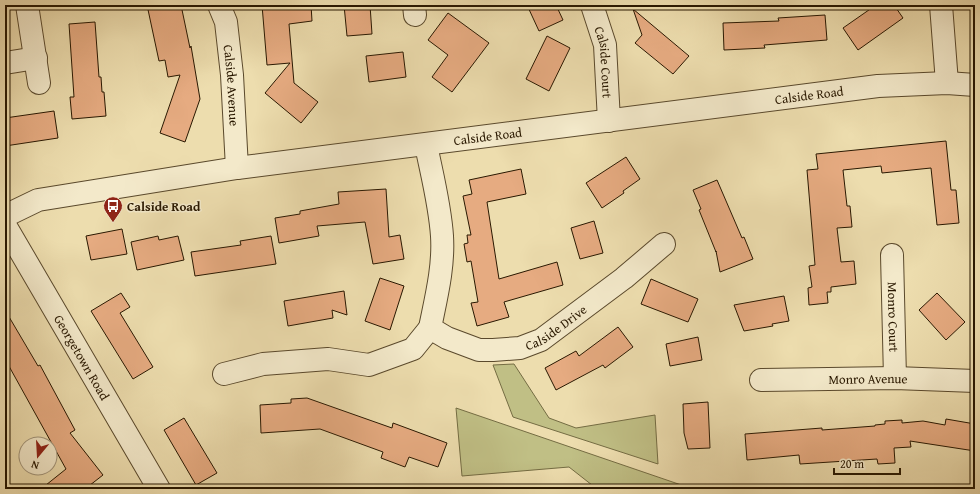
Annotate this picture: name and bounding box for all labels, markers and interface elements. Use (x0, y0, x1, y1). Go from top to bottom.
street label: Calside Court (590, 24, 617, 99)
street label: Calside Avenue (219, 44, 244, 127)
street label: Calside Road (774, 82, 845, 109)
street label: Calside Road (452, 123, 523, 150)
bus stop icon: Calside Road (102, 195, 124, 223)
place label: Calside Road (127, 197, 201, 216)
street label: Monro Court (883, 282, 903, 353)
street label: Calside Drive (522, 300, 591, 355)
street label: Georgetown Road (49, 311, 114, 404)
street label: Monro Avenue (828, 369, 908, 389)
north arrow (18, 436, 58, 476)
scale bar (834, 450, 900, 476)
text: 20 m (840, 455, 864, 472)
text: N (28, 457, 41, 474)

